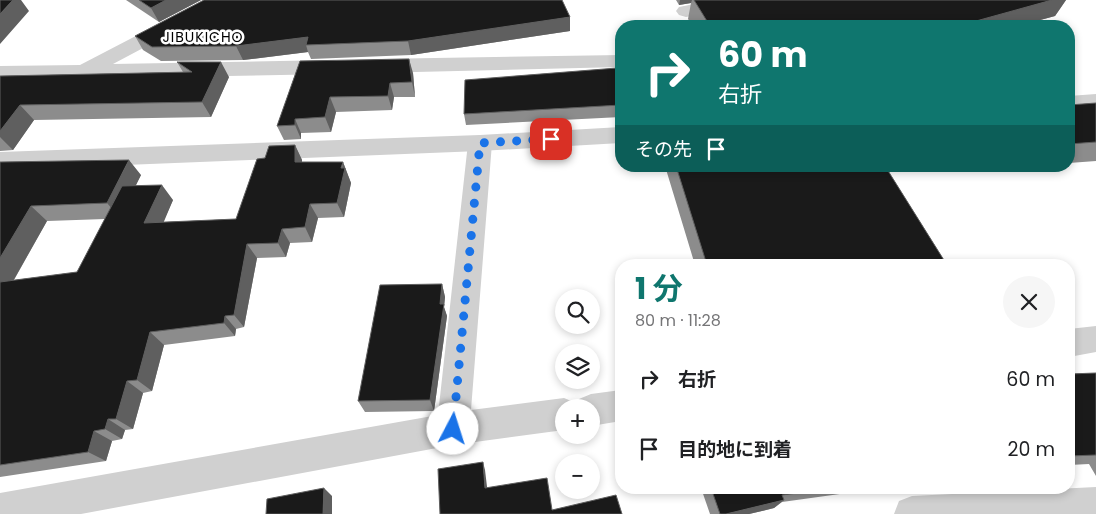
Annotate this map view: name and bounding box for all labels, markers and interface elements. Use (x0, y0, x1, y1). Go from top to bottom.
district label: JIBUKICHO (162, 27, 244, 47)
text: 60 m (718, 30, 808, 79)
icon: right (635, 40, 700, 105)
text: 右折 (718, 79, 762, 110)
pin (530, 118, 572, 160)
icon: arrive (537, 125, 565, 153)
icon: arrive (702, 135, 730, 163)
text: その先 (635, 136, 692, 163)
text: 1 分 (635, 267, 683, 310)
button: close (1003, 276, 1055, 328)
map controls (555, 289, 600, 499)
button: search (555, 289, 600, 334)
text: 80 m · 11:28 (635, 309, 721, 332)
button: layers (555, 344, 600, 389)
icon: right (635, 365, 663, 393)
text: 右折 (678, 366, 716, 393)
text: 60 m (1006, 366, 1055, 393)
button: + (555, 399, 600, 444)
position arrow (426, 402, 478, 454)
icon: arrive (635, 435, 663, 463)
text: 目的地に到着 (678, 436, 792, 463)
text: 20 m (1007, 436, 1055, 463)
button: − (555, 454, 600, 499)

